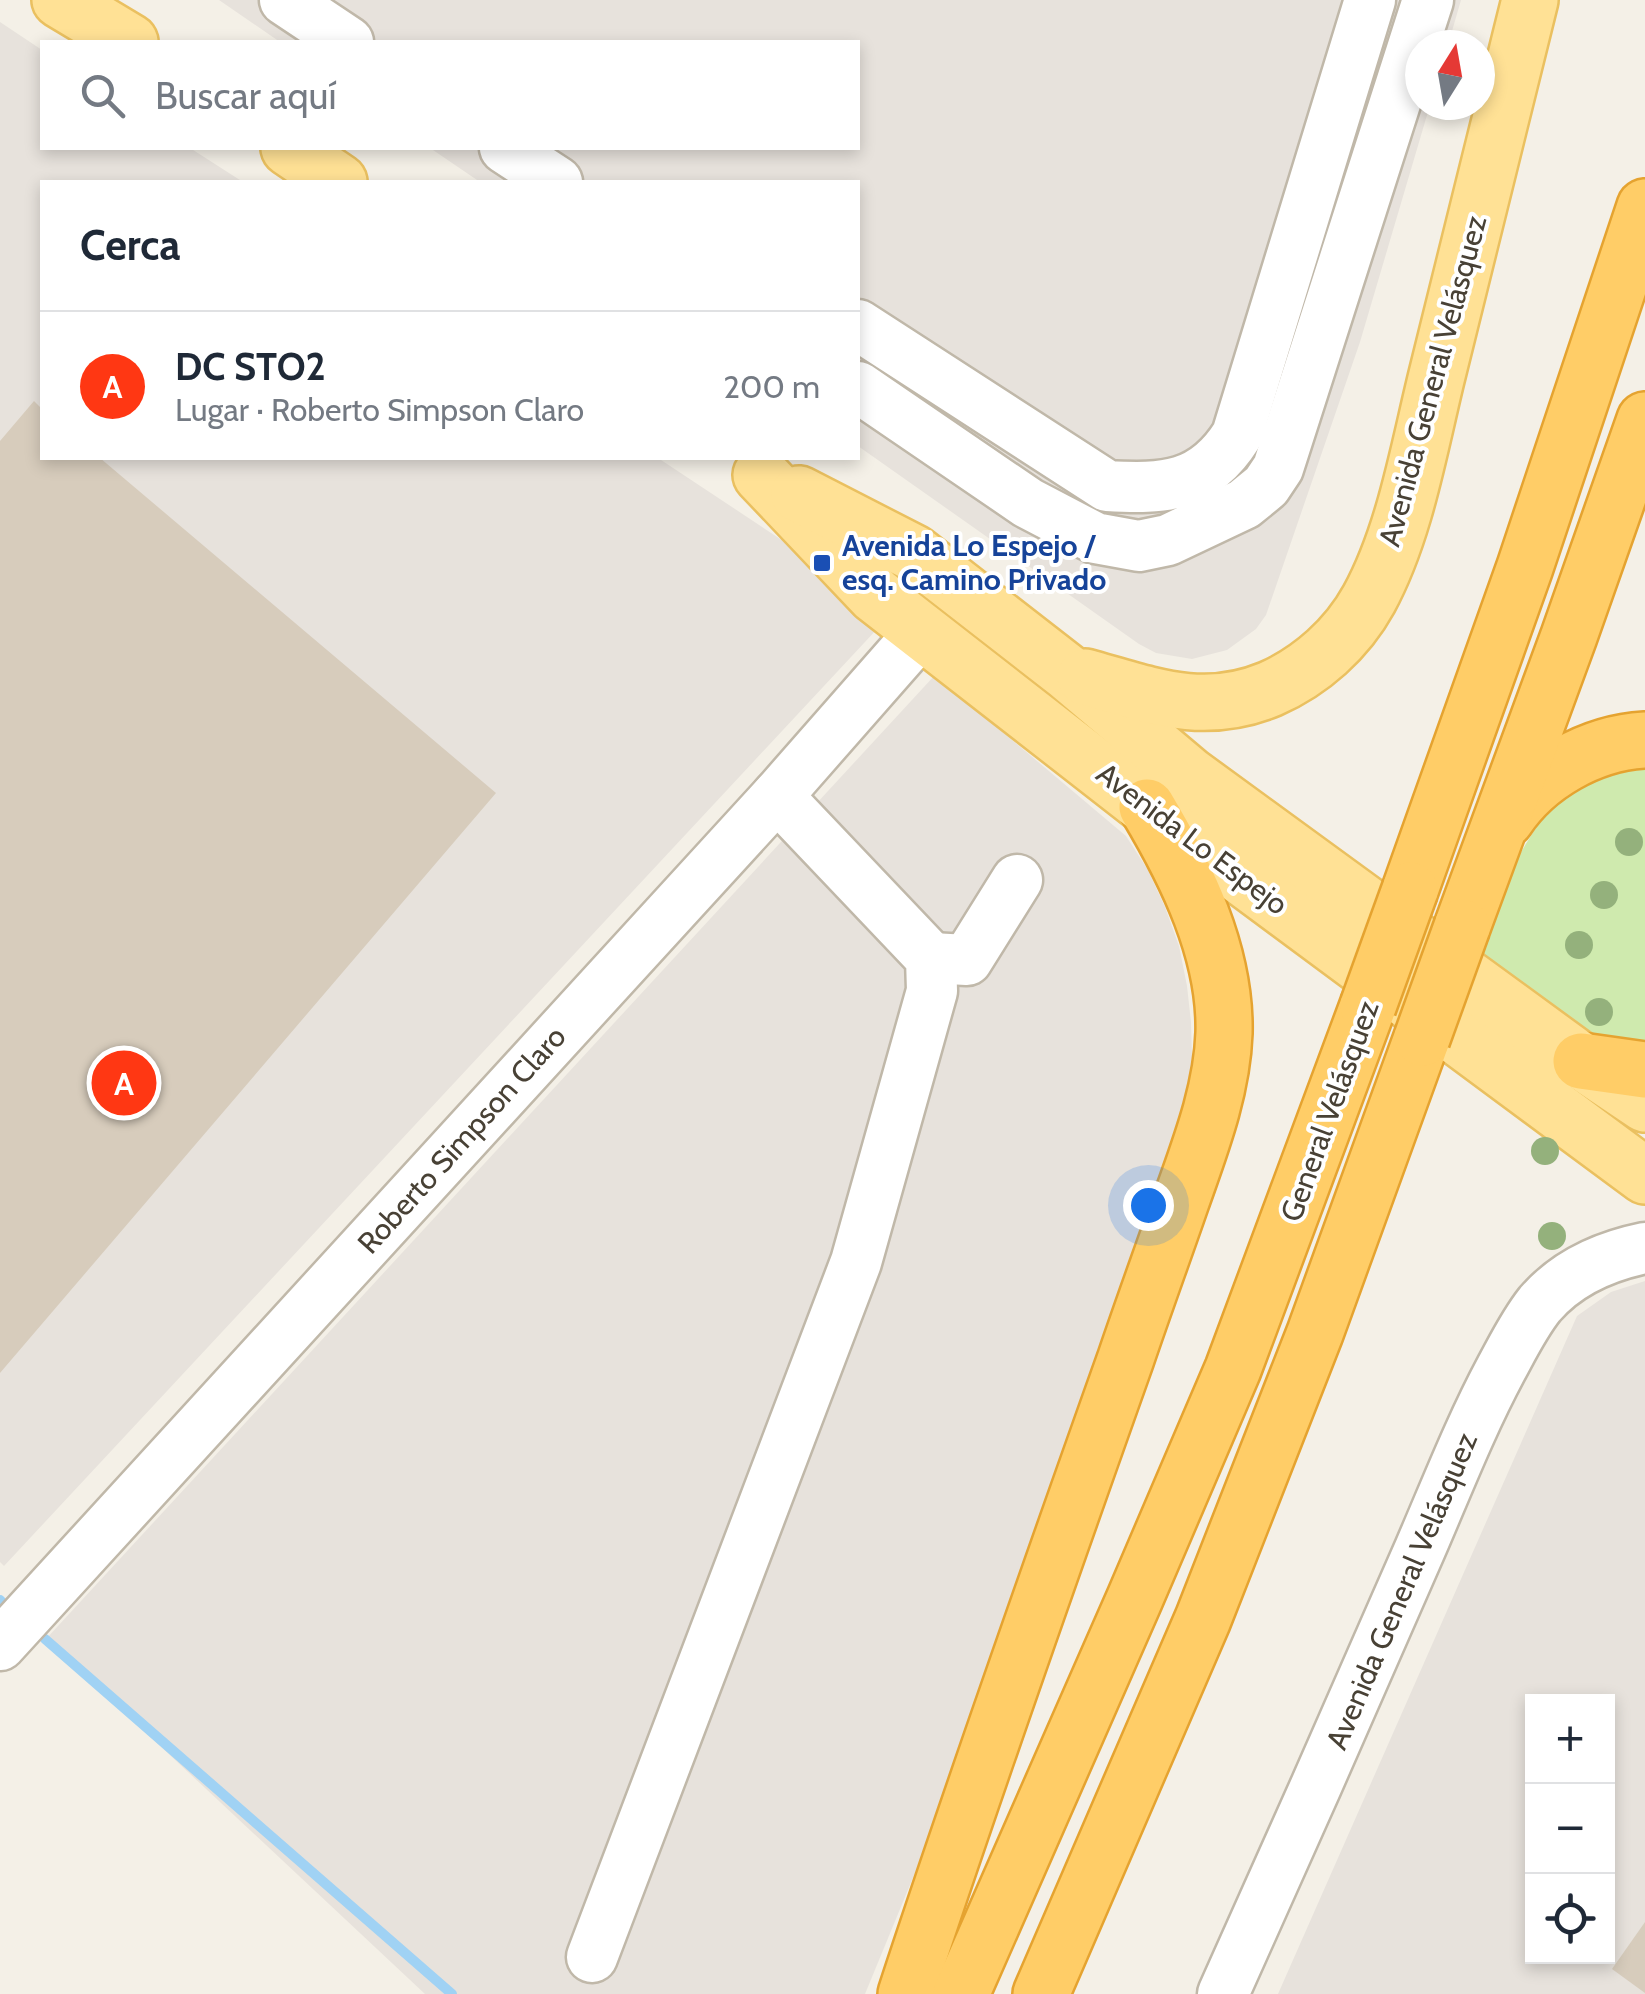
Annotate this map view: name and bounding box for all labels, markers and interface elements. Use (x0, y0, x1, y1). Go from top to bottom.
north arrow (1405, 30, 1495, 120)
search box (40, 40, 860, 150)
icon: search (75, 68, 130, 123)
text: Buscar aquí (155, 72, 337, 119)
street label: Avenida General Velásquez (1371, 211, 1495, 550)
text: Cerca (80, 219, 180, 271)
text: DC STO2 (175, 343, 326, 390)
text: A (102, 367, 123, 406)
text: 200 m (723, 367, 820, 406)
text: Lugar · Roberto Simpson Claro (175, 390, 584, 429)
place label: Avenida Lo Espejo / esq. Camino Privado (842, 527, 1106, 598)
marker: Avenida Lo Espejo / esq. Camino Privado (811, 552, 833, 574)
street label: Avenida Lo Espejo (1089, 755, 1295, 923)
street label: General Velásquez (1272, 995, 1387, 1226)
street label: Roberto Simpson Claro (350, 1018, 574, 1261)
pin: A (92, 1046, 156, 1120)
your location (1123, 1180, 1174, 1231)
street label: Avenida General Velásquez (1318, 1427, 1485, 1755)
map controls (1525, 1694, 1615, 1964)
button: + (1525, 1694, 1615, 1784)
button: − (1525, 1784, 1615, 1874)
button: locate (1525, 1874, 1615, 1964)

